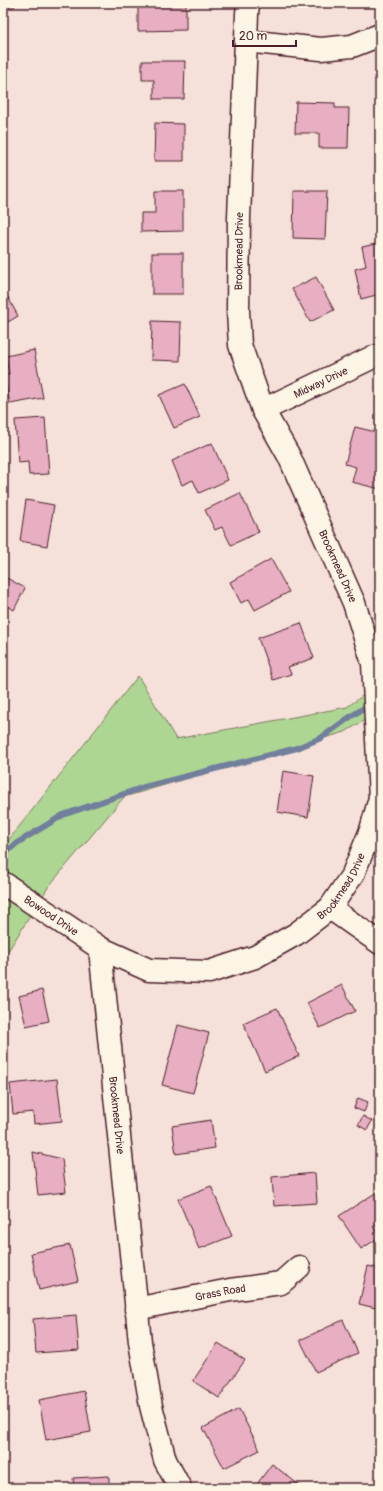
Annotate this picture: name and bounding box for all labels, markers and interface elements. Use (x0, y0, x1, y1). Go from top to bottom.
scale bar (233, 22, 296, 48)
text: 20 m (239, 29, 268, 44)
street label: Brookmead Drive (232, 211, 246, 290)
street label: Midway Drive (292, 364, 351, 401)
street label: Brookmead Drive (316, 528, 360, 605)
street label: Brookmead Drive (315, 851, 368, 923)
street label: Bowood Drive (21, 893, 81, 939)
street label: Brookmead Drive (106, 1076, 127, 1155)
street label: Grass Road (194, 1282, 247, 1304)

